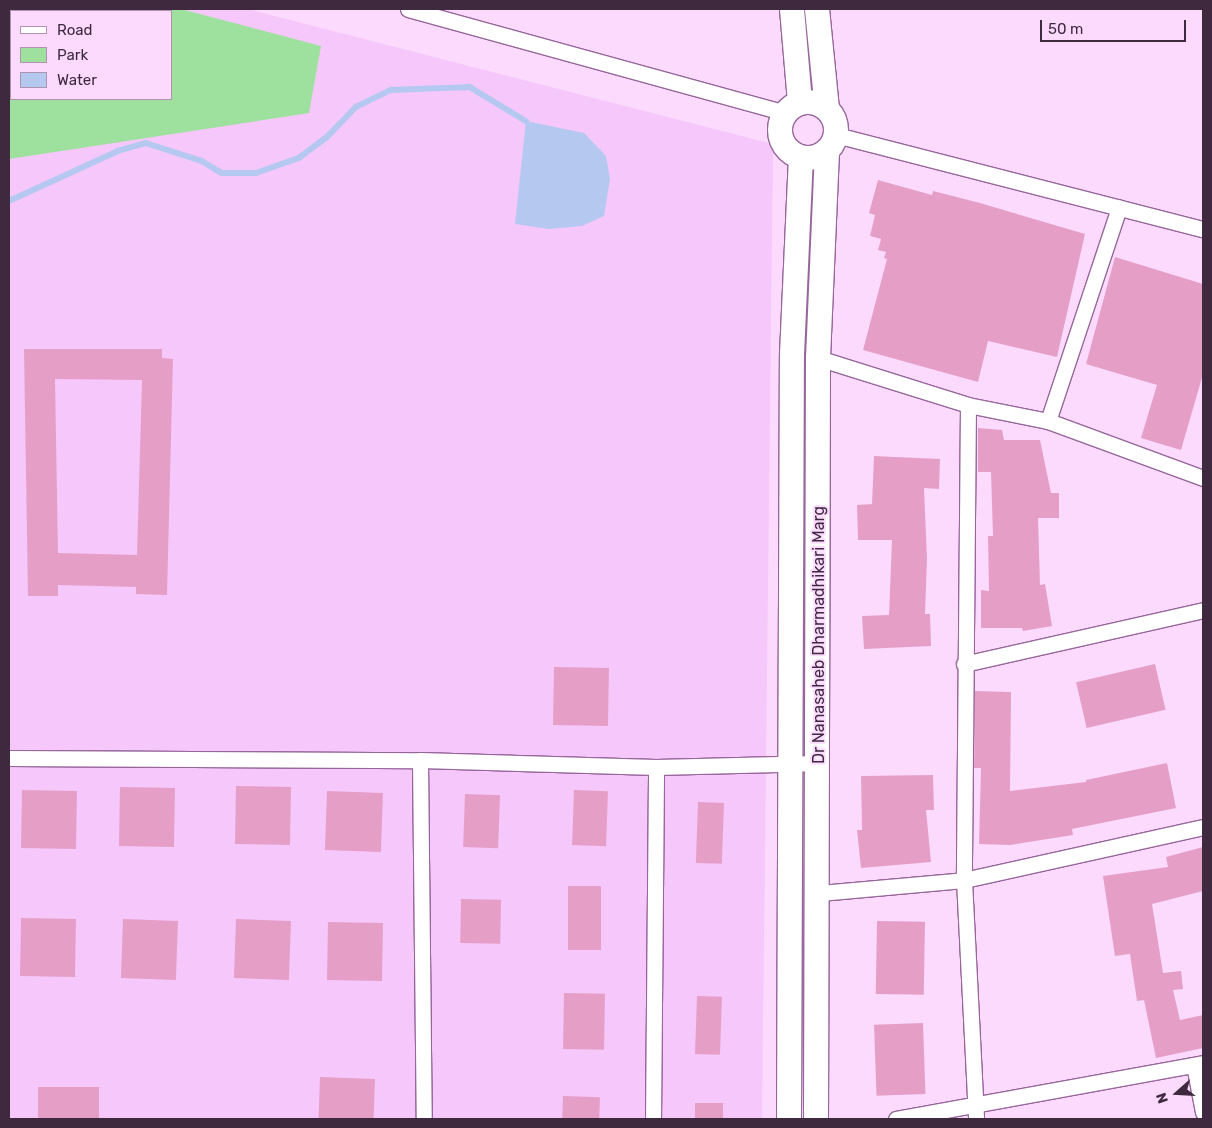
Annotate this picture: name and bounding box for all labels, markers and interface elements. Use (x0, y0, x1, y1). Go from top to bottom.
legend (10, 10, 172, 100)
scale bar (1042, 10, 1188, 42)
text: 50 m (1048, 20, 1083, 38)
text: Road (57, 21, 93, 39)
text: Park (57, 46, 88, 64)
text: Water (57, 71, 97, 89)
street label: Dr Nanasaheb Dharmadhikari Marg (809, 506, 829, 764)
north arrow (1152, 1068, 1202, 1118)
text: N (1153, 1091, 1172, 1106)

